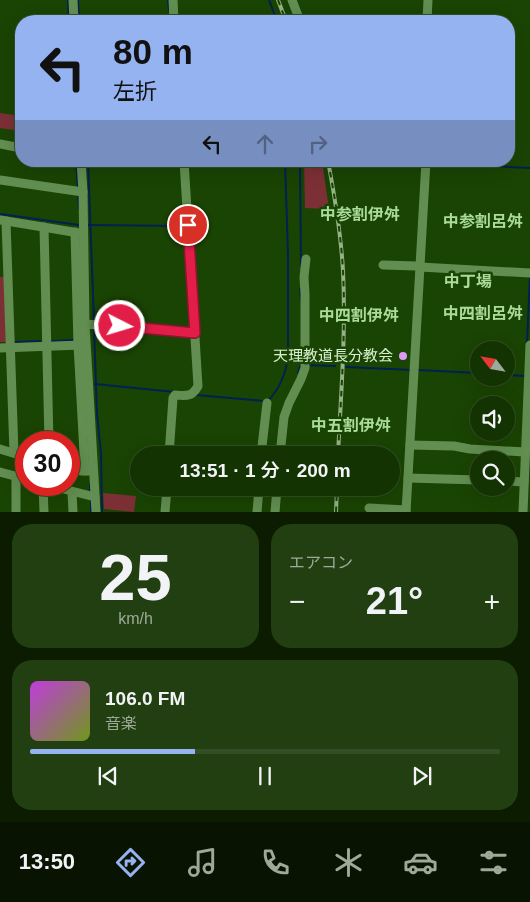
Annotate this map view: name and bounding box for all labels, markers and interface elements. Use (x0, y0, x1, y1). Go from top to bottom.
text: 80 m (113, 32, 193, 71)
icon: left (30, 35, 95, 100)
text: 左折 (113, 79, 157, 104)
icon: left (198, 130, 226, 158)
icon: ahead (251, 130, 279, 158)
icon: right (304, 130, 332, 158)
pin (167, 204, 209, 246)
district label: 中参割伊舛 (320, 206, 400, 223)
icon: arrive (174, 211, 202, 239)
district label: 中参割呂舛 (443, 213, 523, 230)
district label: 中丁場 (444, 273, 492, 290)
position arrow (93, 299, 145, 351)
district label: 中四割呂舛 (443, 305, 523, 322)
district label: 中四割伊舛 (319, 307, 399, 324)
north arrow (470, 341, 515, 386)
map controls (470, 341, 515, 496)
place label: 天理教道長分教会 (273, 347, 393, 364)
marker: 天理教道長分教会 (397, 350, 409, 362)
button: sound (470, 396, 515, 441)
district label: 中五割伊舛 (311, 417, 391, 434)
speed limit sign: 30 (15, 431, 80, 496)
button: search (470, 451, 515, 496)
text: 13:51 · 1 分 · 200 m (179, 460, 351, 481)
text: 25 (99, 541, 172, 614)
text: エアコン (289, 554, 353, 571)
text: 21° (366, 580, 423, 622)
text: − (289, 586, 305, 617)
text: + (484, 586, 500, 617)
text: km/h (118, 610, 153, 627)
text: 106.0 FM (105, 688, 185, 709)
text: 音楽 (105, 715, 137, 732)
icon: previous (94, 762, 122, 790)
icon: pause (251, 762, 279, 790)
icon: next (408, 762, 436, 790)
icon: directions (113, 845, 148, 880)
icon: music (185, 845, 220, 880)
icon: phone (258, 845, 293, 880)
icon: climate (331, 845, 366, 880)
icon: car (403, 845, 438, 880)
icon: filters (476, 845, 511, 880)
text: 13:50 (19, 849, 75, 874)

